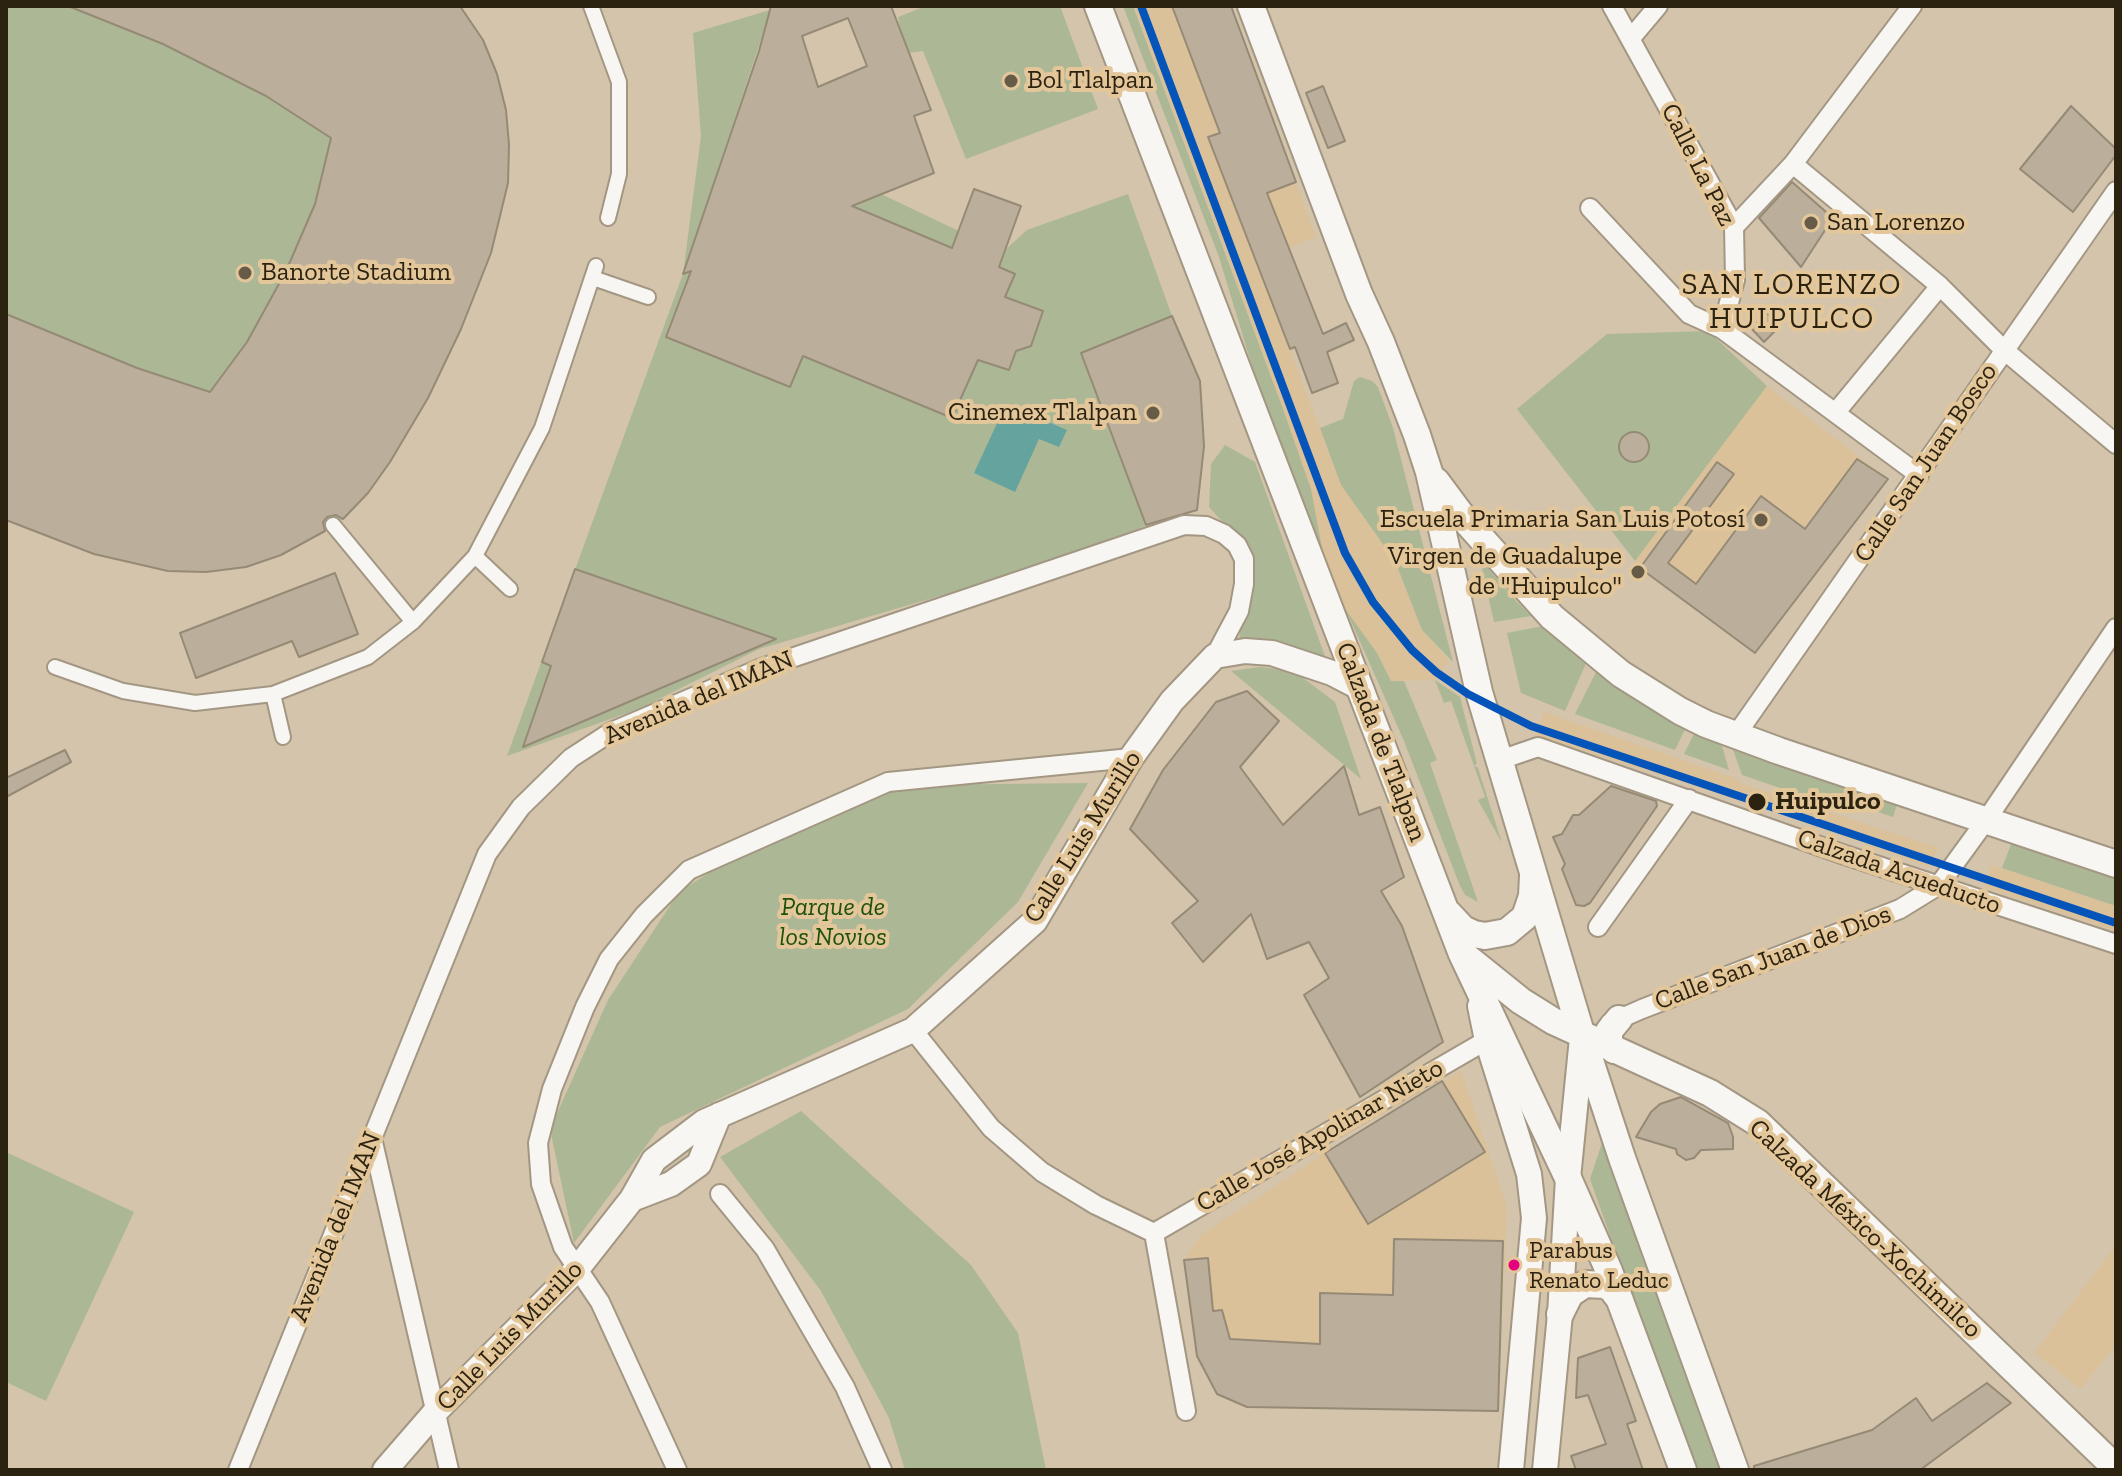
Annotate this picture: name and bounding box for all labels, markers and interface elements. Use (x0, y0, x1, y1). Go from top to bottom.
place label: Bol Tlalpan (1027, 65, 1153, 97)
marker: Bol Tlalpan (1002, 72, 1020, 90)
street label: Calle La Paz (1654, 99, 1742, 231)
place label: San Lorenzo (1827, 207, 1965, 239)
marker: San Lorenzo (1802, 214, 1820, 232)
place label: Banorte Stadium (261, 257, 451, 289)
marker: Banorte Stadium (236, 264, 254, 282)
district label: SAN LORENZO HUIPULCO (1682, 267, 1902, 338)
street label: Calle San Juan Bosco (1848, 357, 2004, 569)
place label: Cinemex Tlalpan (948, 397, 1137, 429)
marker: Cinemex Tlalpan (1144, 404, 1162, 422)
place label: Escuela Primaria San Luis Potosí (1380, 504, 1745, 536)
marker: Escuela Primaria San Luis Potosí (1752, 511, 1770, 529)
place label: Virgen de Guadalupe de "Huipulco" (1388, 541, 1622, 602)
marker: Virgen de Guadalupe de "Huipulco" (1629, 563, 1647, 581)
street label: Calzada de Tlalpan (1329, 638, 1433, 846)
street label: Avenida del IMAN (600, 644, 798, 752)
street label: Calle Luis Murillo (1018, 745, 1148, 929)
place label: Huipulco (1775, 786, 1881, 818)
marker: Huipulco (1746, 791, 1768, 813)
street label: Calzada Acueducto (1793, 823, 2005, 921)
park label: Parque de los Novios (779, 892, 887, 954)
street label: Calle San Juan de Dios (1650, 899, 1896, 1017)
street label: Calle José Apolinar Nieto (1191, 1053, 1449, 1219)
street label: Calzada México-Xochimilco (1742, 1113, 1988, 1345)
street label: Avenida del IMAN (284, 1127, 388, 1327)
place label: Parabus Renato Leduc (1529, 1237, 1669, 1293)
street label: Calle Luis Murillo (430, 1254, 590, 1418)
marker: Parabus Renato Leduc (1506, 1257, 1522, 1273)

